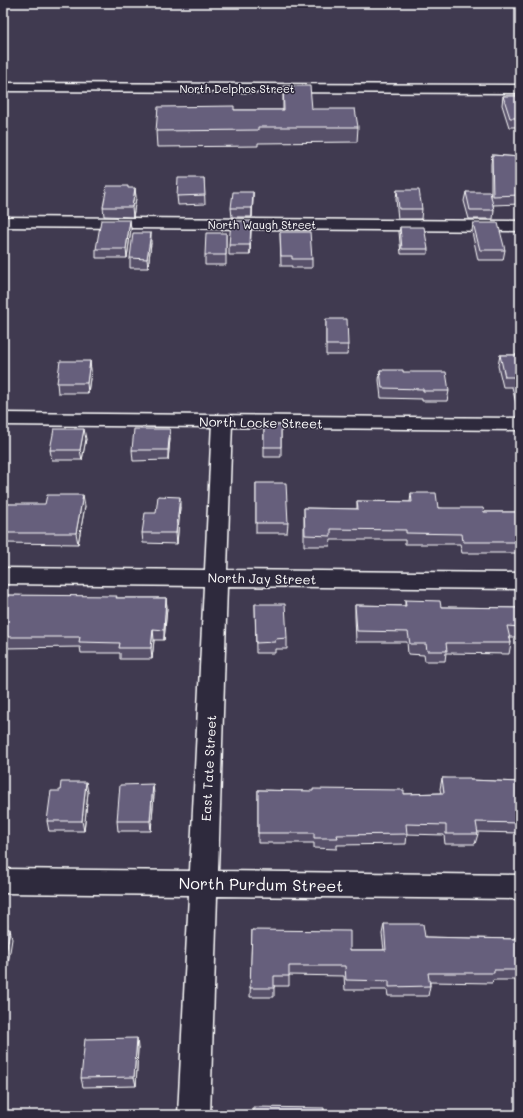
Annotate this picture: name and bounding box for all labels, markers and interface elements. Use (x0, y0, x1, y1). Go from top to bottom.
street label: North Delphos Street (179, 81, 295, 96)
street label: North Waugh Street (208, 217, 316, 232)
street label: North Locke Street (199, 412, 323, 432)
street label: North Jay Street (208, 569, 317, 587)
street label: East Tate Street (197, 714, 219, 822)
street label: North Purdum Street (178, 872, 344, 896)

